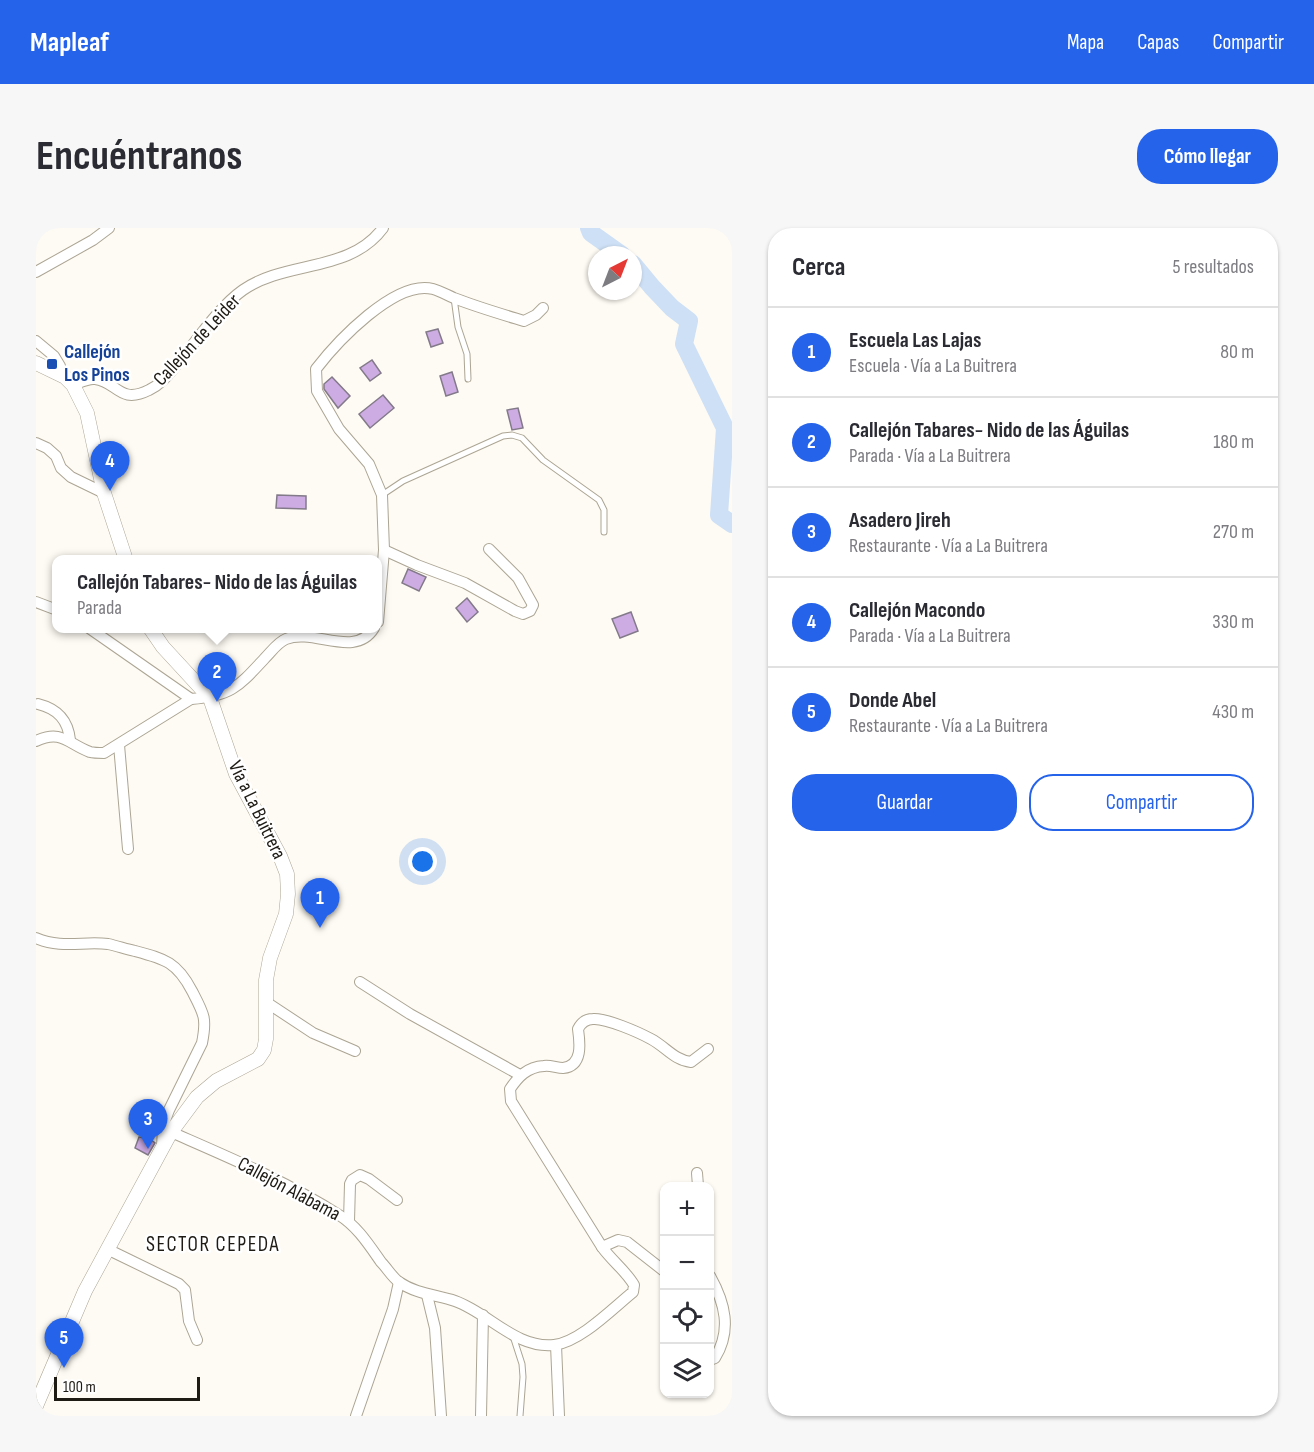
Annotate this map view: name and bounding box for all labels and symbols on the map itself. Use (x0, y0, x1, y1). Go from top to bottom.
north arrow (588, 246, 642, 300)
street label: Callejón de Leider (148, 289, 246, 391)
place label: Callejón Los Pinos (64, 340, 130, 387)
marker: Callejón Los Pinos (45, 357, 59, 371)
pin: 4 (90, 442, 130, 491)
pin: 2 (198, 652, 237, 702)
street label: Vía a La Buitrera (223, 757, 291, 863)
your location (408, 847, 437, 876)
pin: 1 (300, 878, 340, 928)
pin: 3 (128, 1100, 168, 1149)
street label: Callejón Alabama (234, 1152, 344, 1226)
district label: SECTOR CEPEDA (146, 1232, 280, 1257)
pin: 5 (45, 1318, 84, 1368)
scale bar (54, 1374, 200, 1402)

